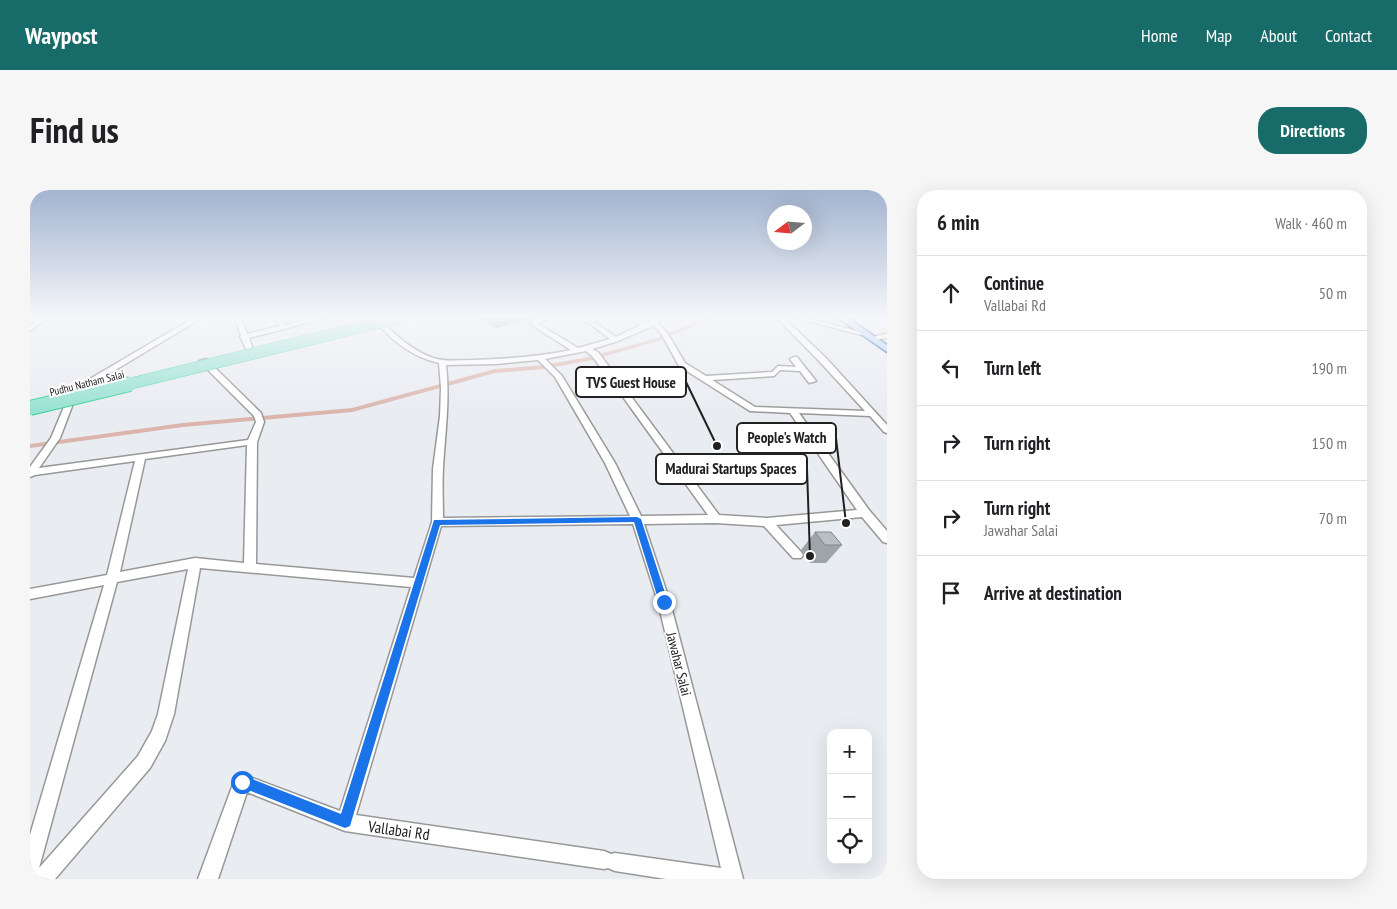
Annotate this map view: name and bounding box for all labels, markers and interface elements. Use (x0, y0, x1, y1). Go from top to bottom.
text: Waypost (25, 20, 98, 51)
text: Home (1141, 24, 1178, 47)
text: Map (1206, 24, 1232, 47)
text: About (1260, 24, 1297, 47)
text: Contact (1325, 24, 1372, 47)
text: Find us (30, 107, 119, 153)
button: Directions (1258, 107, 1367, 154)
north arrow (767, 205, 812, 250)
text: 6 min (937, 209, 979, 236)
text: Walk · 460 m (1275, 213, 1347, 233)
text: Continue (984, 271, 1044, 295)
icon: ahead (937, 279, 965, 307)
text: 50 m (1319, 283, 1347, 303)
text: Vallabai Rd (984, 295, 1046, 315)
icon: left (937, 354, 965, 382)
text: Turn left (984, 356, 1041, 380)
text: 190 m (1312, 358, 1347, 378)
street label: Pudhu Natham Salai (48, 367, 126, 399)
callout: TVS Guest House (576, 367, 686, 397)
text: TVS Guest House (586, 373, 676, 392)
callout: People's Watch (737, 423, 836, 453)
text: People's Watch (748, 428, 827, 447)
icon: right (937, 429, 965, 457)
text: Turn right (984, 431, 1050, 455)
text: 150 m (1312, 433, 1347, 453)
callout: Madurai Startups Spaces (656, 454, 807, 484)
text: Madurai Startups Spaces (666, 459, 796, 478)
text: Turn right (984, 496, 1050, 520)
icon: right (937, 504, 965, 532)
text: 70 m (1319, 508, 1347, 528)
text: Jawahar Salai (984, 520, 1058, 540)
icon: arrive (937, 579, 965, 607)
text: Arrive at destination (984, 581, 1122, 605)
route end (653, 591, 676, 614)
street label: Jawahar Salai (662, 629, 696, 698)
map controls (827, 729, 872, 864)
button: + (827, 729, 872, 774)
route start (231, 771, 254, 794)
button: − (827, 774, 872, 819)
street label: Vallabai Rd (366, 816, 431, 844)
button: locate (827, 819, 872, 864)

